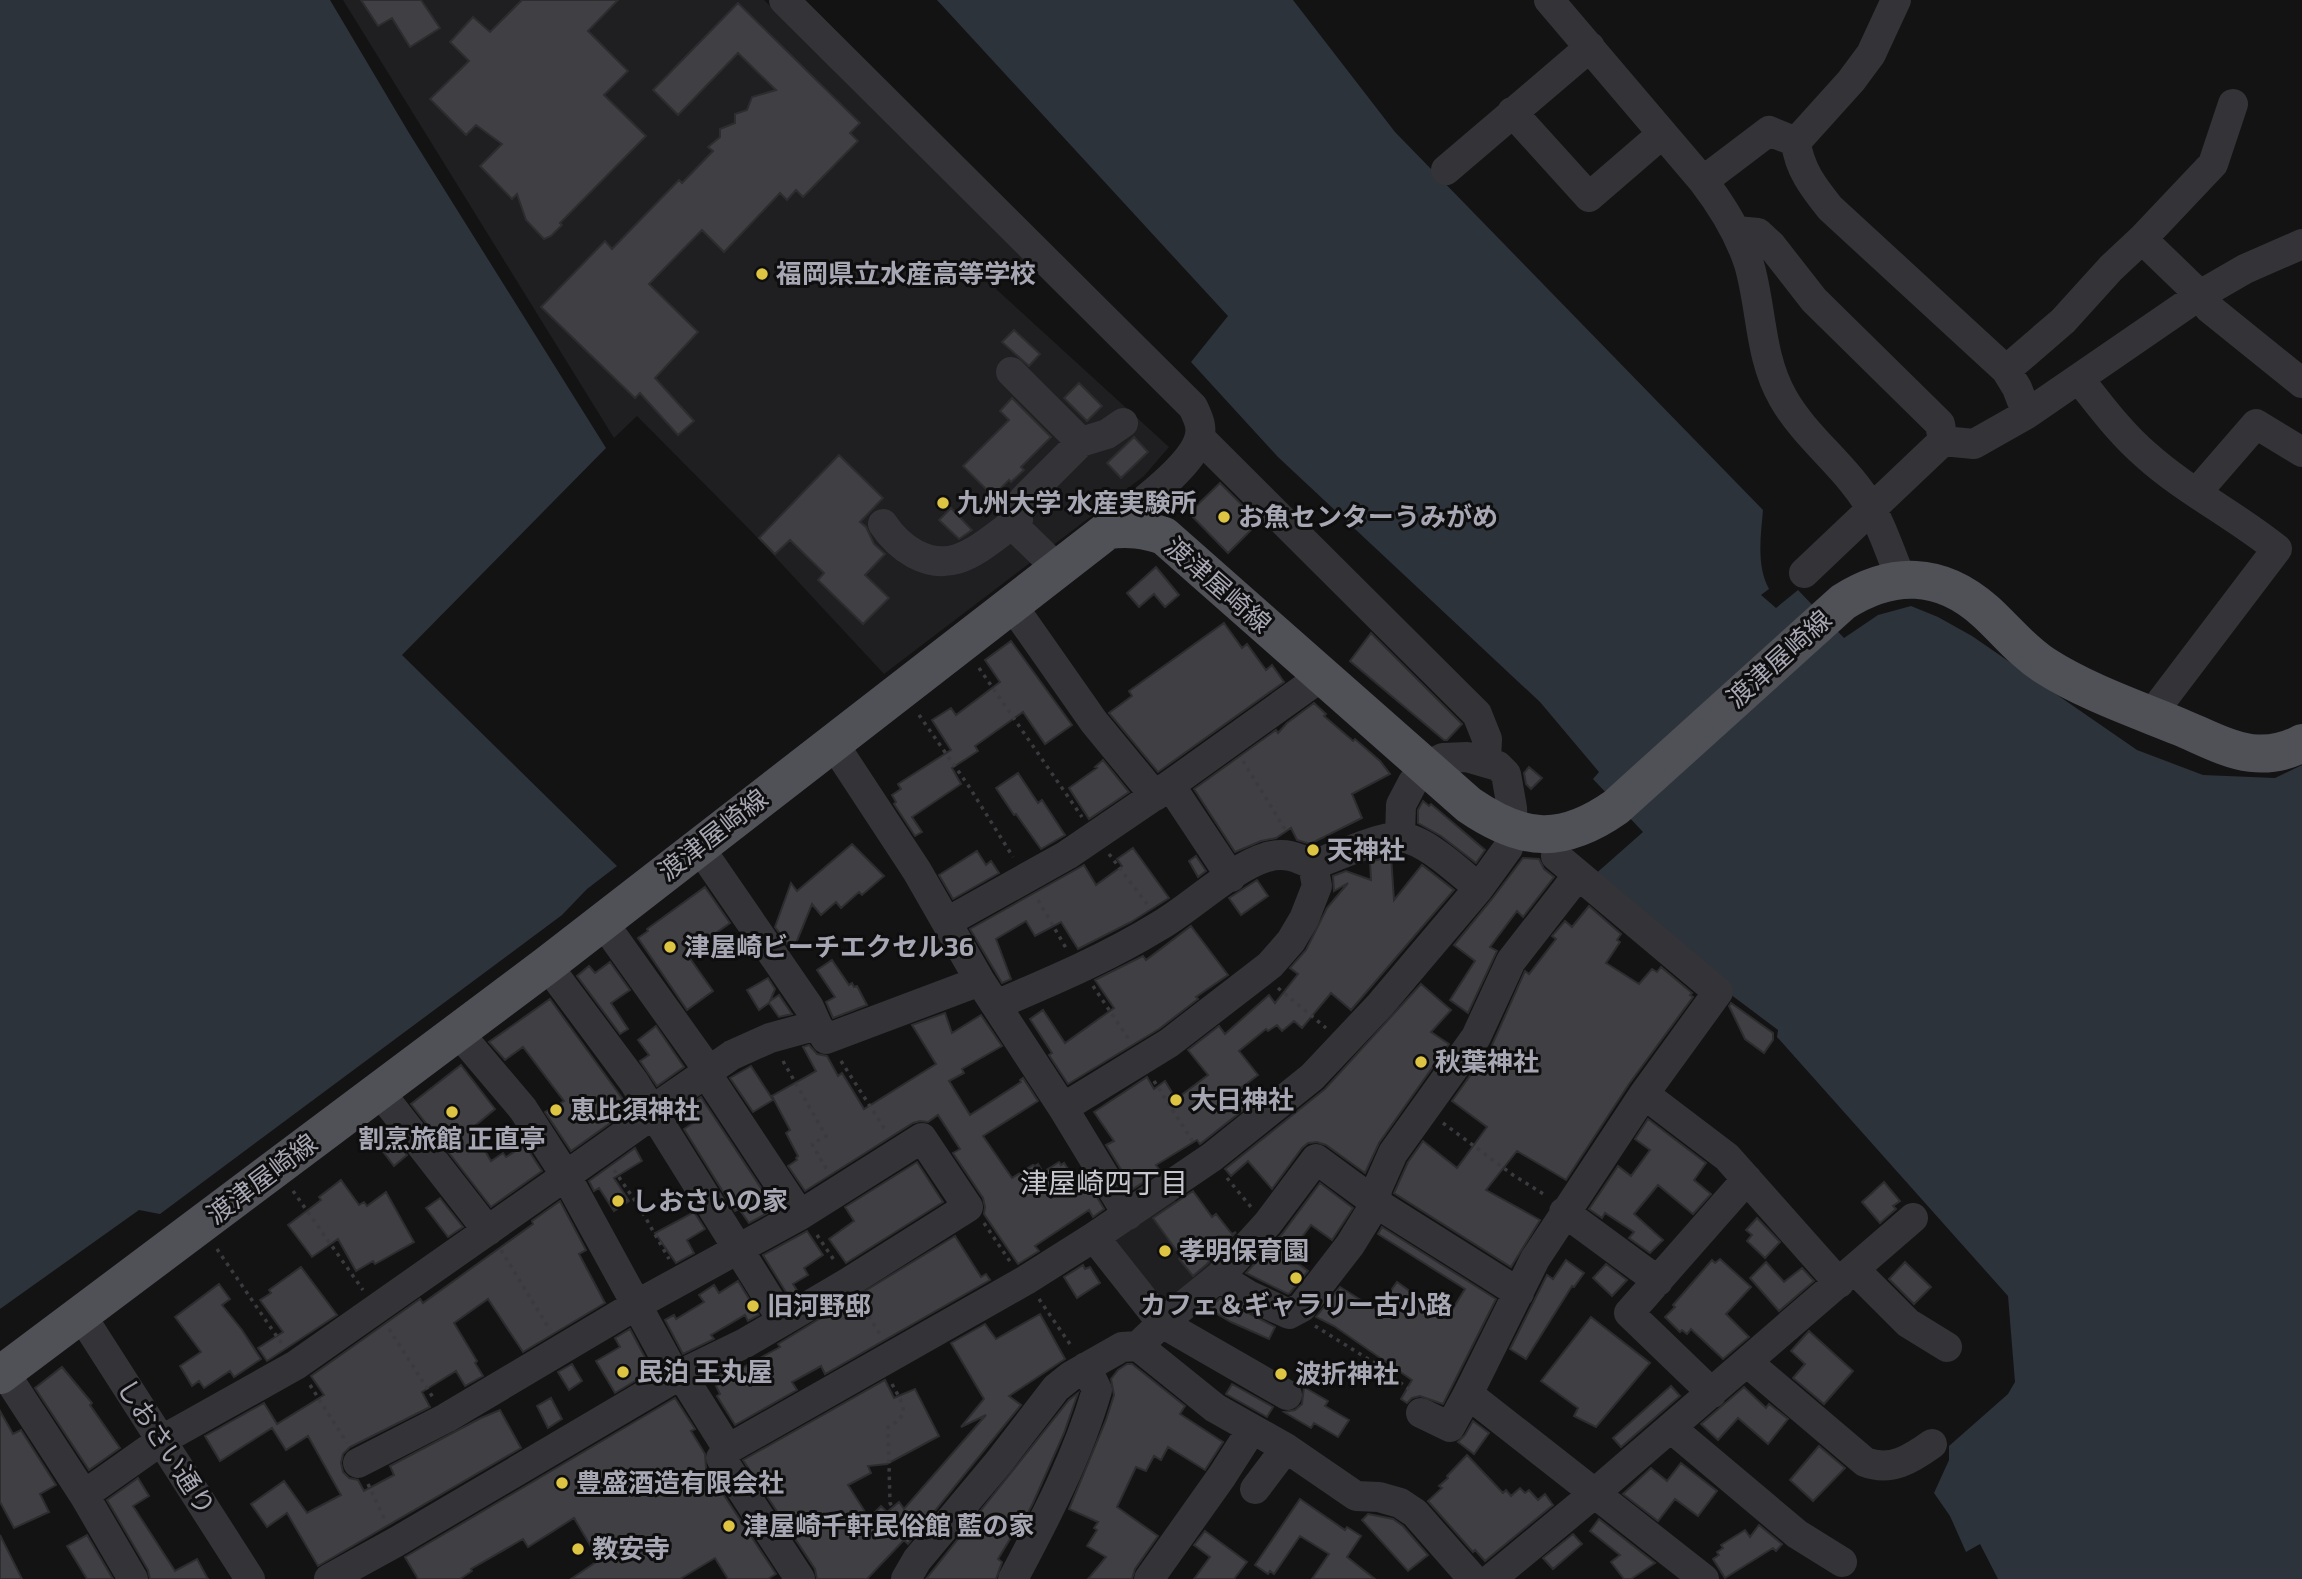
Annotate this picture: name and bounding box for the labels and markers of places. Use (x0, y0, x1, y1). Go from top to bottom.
place label: 福岡県立水産高等学校 (776, 257, 1036, 288)
marker: 福岡県立水産高等学校 (754, 266, 770, 282)
place label: 九州大学 水産実験所 (957, 486, 1197, 517)
marker: 九州大学 水産実験所 (935, 495, 951, 511)
place label: お魚センターうみがめ (1238, 500, 1498, 531)
marker: お魚センターうみがめ (1216, 509, 1232, 525)
place label: 天神社 (1327, 833, 1405, 864)
marker: 天神社 (1305, 842, 1321, 858)
place label: 津屋崎ビーチエクセル36 (684, 930, 974, 961)
marker: 津屋崎ビーチエクセル36 (662, 939, 678, 955)
place label: 秋葉神社 (1435, 1045, 1539, 1076)
marker: 秋葉神社 (1413, 1054, 1429, 1070)
place label: 大日神社 (1190, 1083, 1294, 1114)
marker: 大日神社 (1168, 1092, 1184, 1108)
place label: 恵比須神社 (570, 1093, 700, 1124)
marker: 恵比須神社 (548, 1102, 564, 1118)
marker: 割烹旅館 正直亭 (444, 1104, 460, 1120)
place label: 割烹旅館 正直亭 (358, 1122, 546, 1153)
place label: しおさいの家 (632, 1184, 788, 1215)
marker: しおさいの家 (610, 1193, 626, 1209)
place label: 孝明保育園 (1179, 1234, 1309, 1265)
marker: 孝明保育園 (1157, 1243, 1173, 1259)
marker: カフェ＆ギャラリー古小路 (1288, 1270, 1304, 1286)
place label: カフェ＆ギャラリー古小路 (1140, 1288, 1452, 1319)
place label: 旧河野邸 (767, 1289, 871, 1320)
marker: 旧河野邸 (745, 1298, 761, 1314)
place label: 民泊 王丸屋 (637, 1355, 773, 1386)
place label: 波折神社 (1295, 1357, 1399, 1388)
marker: 民泊 王丸屋 (615, 1364, 631, 1380)
marker: 波折神社 (1273, 1366, 1289, 1382)
place label: 豊盛酒造有限会社 (576, 1466, 784, 1497)
marker: 豊盛酒造有限会社 (554, 1475, 570, 1491)
place label: 津屋崎千軒民俗館 藍の家 (743, 1509, 1035, 1540)
marker: 津屋崎千軒民俗館 藍の家 (721, 1518, 737, 1534)
place label: 教安寺 (592, 1532, 670, 1563)
marker: 教安寺 (570, 1541, 586, 1557)

